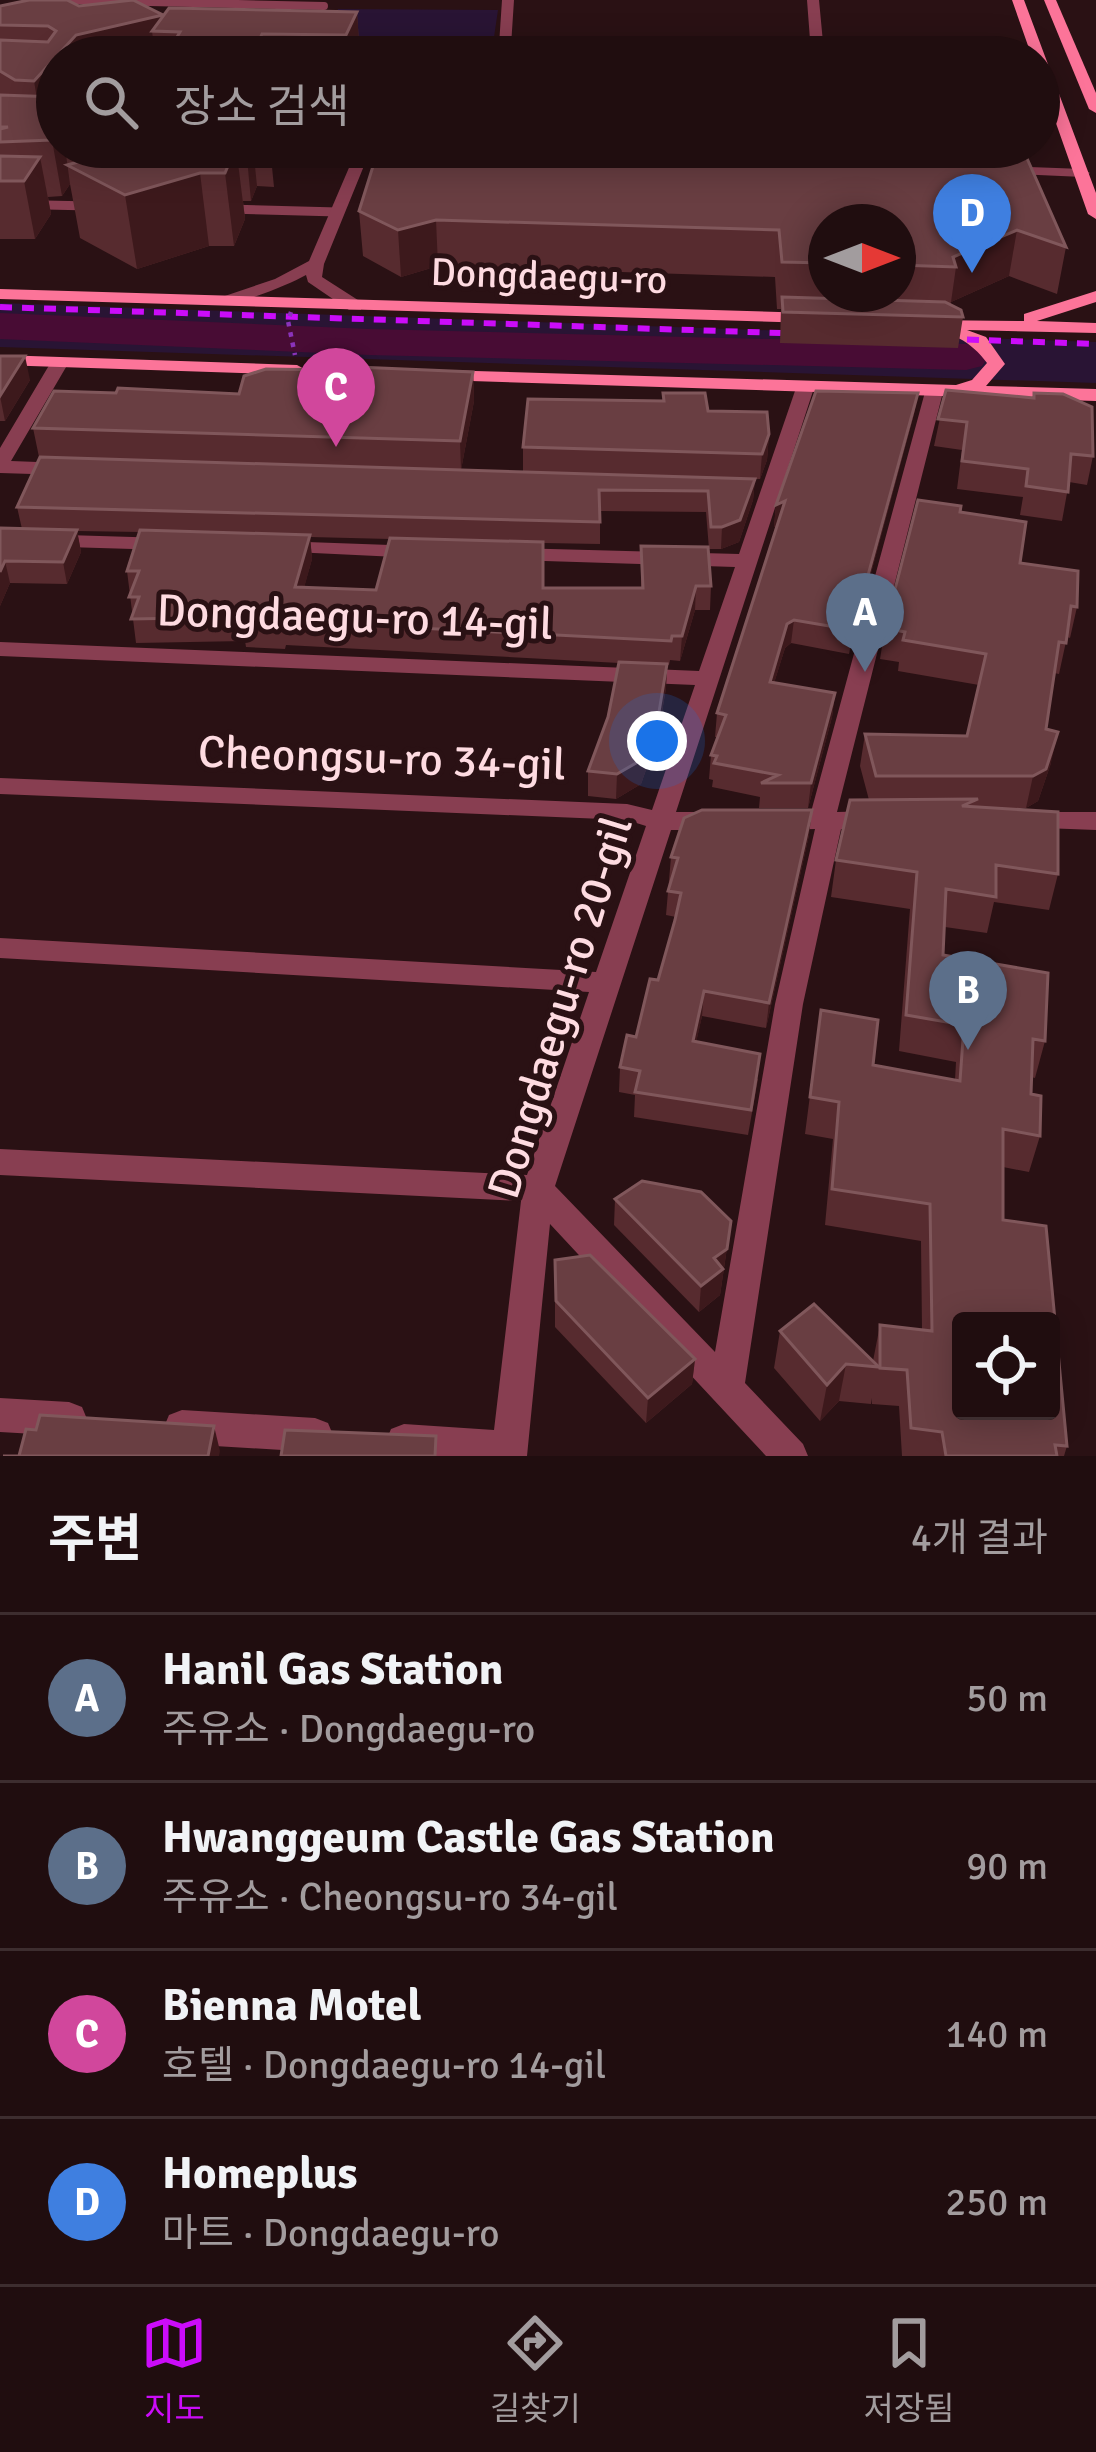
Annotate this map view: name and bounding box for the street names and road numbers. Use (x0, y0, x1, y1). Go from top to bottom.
street label: Dongdaegu-ro (430, 248, 668, 304)
street label: Dongdaegu-ro 14-gil (156, 583, 554, 652)
street label: Cheongsu-ro 34-gil (197, 725, 567, 792)
street label: Dongdaegu-ro 20-gil (476, 810, 645, 1205)

